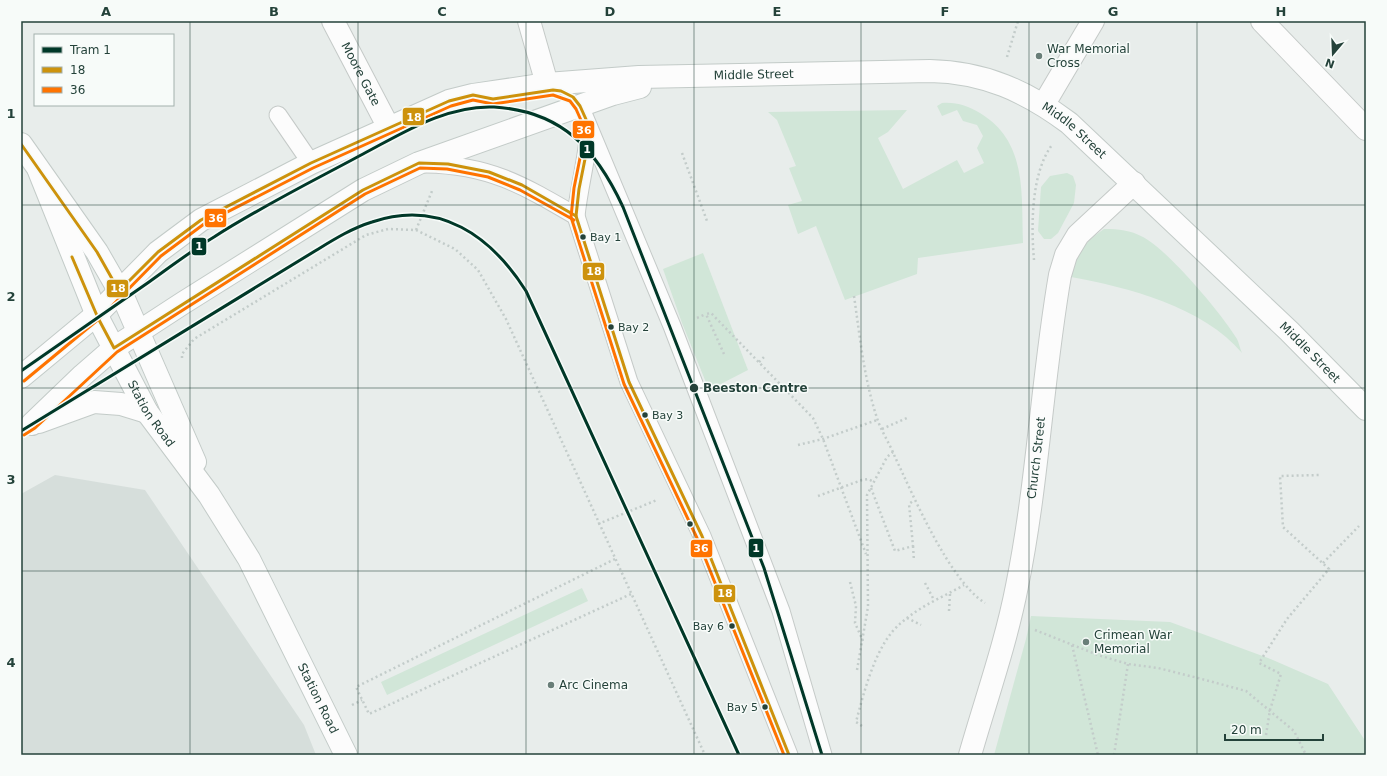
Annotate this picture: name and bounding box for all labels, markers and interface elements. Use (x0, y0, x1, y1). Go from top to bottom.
text: A (101, 4, 111, 19)
text: B (269, 4, 279, 19)
text: C (437, 4, 447, 19)
text: D (605, 4, 616, 19)
text: E (773, 4, 781, 19)
text: F (941, 4, 949, 19)
text: G (1108, 4, 1118, 19)
text: H (1276, 4, 1286, 19)
legend (34, 34, 174, 106)
north arrow (1313, 34, 1353, 74)
street label: Moore Gate (338, 40, 383, 108)
place label: War Memorial Cross (1047, 42, 1130, 70)
text: Tram 1 (69, 43, 111, 57)
marker: War Memorial Cross (1034, 51, 1044, 61)
text: N (1323, 55, 1336, 71)
text: 18 (70, 63, 85, 77)
street label: Middle Street (714, 67, 794, 82)
text: 36 (70, 83, 85, 97)
street label: Middle Street (1039, 99, 1109, 162)
text: 1 (6, 106, 16, 121)
line badge: 18 (402, 107, 425, 126)
text: 18 (406, 111, 422, 124)
line badge: 36 (572, 120, 595, 139)
text: 36 (576, 124, 592, 137)
line badge: 1 (579, 140, 595, 159)
text: 1 (583, 143, 591, 156)
line badge: 36 (204, 208, 227, 228)
text: 36 (208, 212, 224, 225)
place label: Bay 1 (590, 231, 621, 244)
marker: Bay 1 (578, 232, 588, 242)
line badge: 1 (191, 237, 207, 256)
text: 1 (195, 240, 203, 253)
line badge: 18 (582, 262, 605, 281)
text: 18 (586, 265, 602, 278)
line badge: 18 (106, 279, 129, 298)
text: 18 (110, 282, 126, 295)
text: 2 (6, 289, 16, 304)
street label: Middle Street (1277, 319, 1343, 386)
place label: Bay 2 (618, 321, 649, 334)
marker: Bay 2 (606, 322, 616, 332)
street label: Station Road (125, 378, 178, 450)
place label: Beeston Centre (703, 381, 808, 395)
marker: Beeston Centre (688, 382, 700, 394)
place label: Bay 3 (652, 409, 683, 422)
marker: Bay 3 (640, 410, 650, 420)
street label: Church Street (1024, 416, 1048, 500)
text: 3 (6, 472, 16, 487)
unlabelled marker (685, 519, 695, 529)
line badge: 1 (748, 538, 764, 558)
line badge: 36 (690, 539, 713, 558)
text: 36 (693, 542, 709, 555)
text: 1 (752, 542, 760, 555)
line badge: 18 (713, 584, 736, 603)
text: 18 (717, 587, 733, 600)
place label: Bay 6 (693, 620, 724, 633)
marker: Bay 6 (727, 621, 737, 631)
place label: Crimean War Memorial (1094, 628, 1172, 656)
marker: Crimean War Memorial (1081, 637, 1091, 647)
text: 4 (6, 655, 16, 670)
street label: Station Road (295, 661, 341, 736)
place label: Arc Cinema (559, 678, 628, 692)
marker: Arc Cinema (546, 680, 556, 690)
place label: Bay 5 (727, 701, 758, 714)
marker: Bay 5 (760, 702, 770, 712)
scale bar (1225, 716, 1323, 742)
text: 20 m (1231, 723, 1262, 737)

